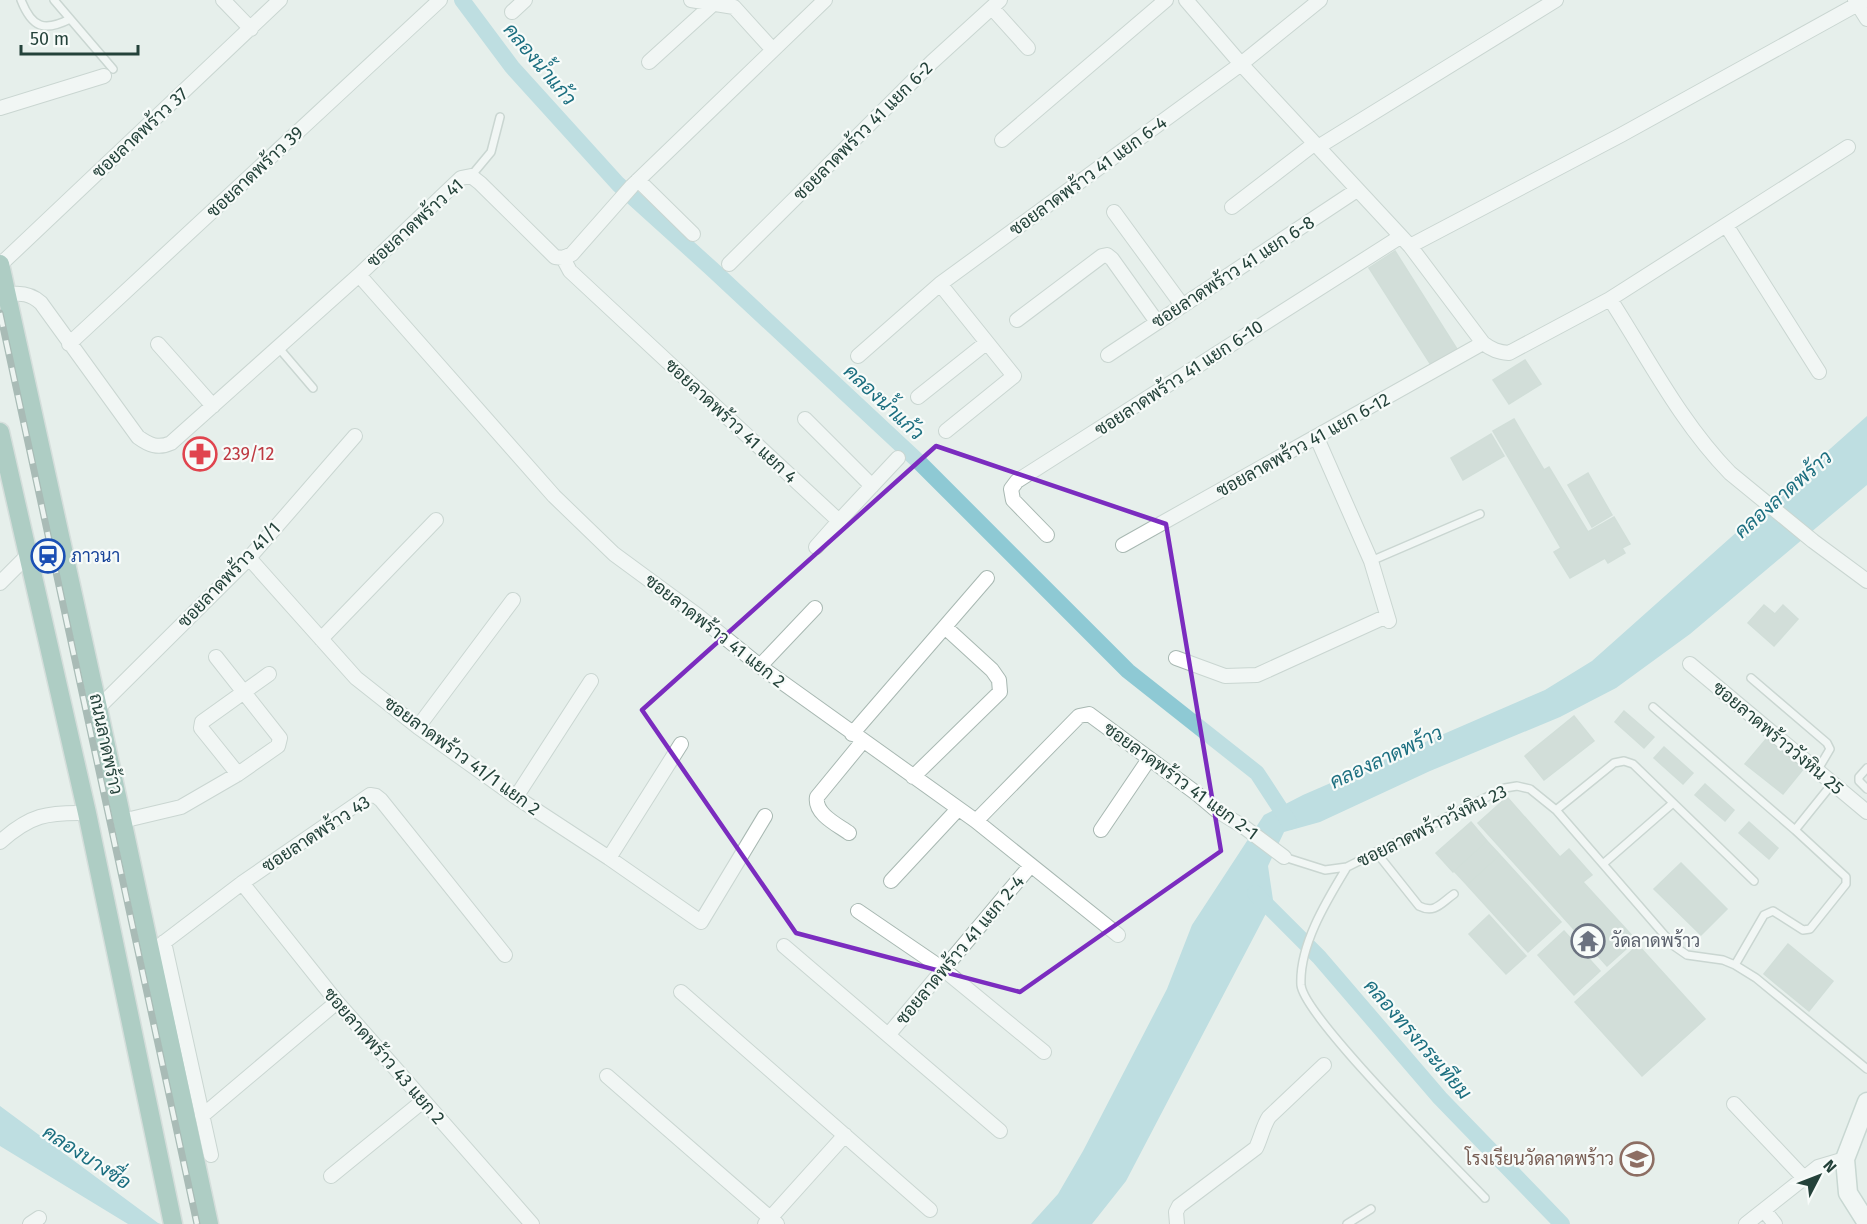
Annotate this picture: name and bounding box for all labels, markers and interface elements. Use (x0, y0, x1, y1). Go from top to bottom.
water label: คลองน้ำแก้ว (499, 14, 586, 110)
scale bar (21, 18, 138, 56)
text: 50 m (30, 28, 69, 50)
street label: ซอยลาดพร้าว 41 แยก 6-2 (788, 56, 937, 205)
street label: ซอยลาดพร้าว 37 (87, 82, 193, 183)
street label: ซอยลาดพร้าว 41 แยก 6-4 (1004, 110, 1171, 241)
street label: ซอยลาดพร้าว 39 (201, 121, 308, 222)
street label: ซอยลาดพร้าว 41 (361, 173, 468, 272)
street label: ซอยลาดพร้าว 41 แยก 6-8 (1147, 210, 1319, 333)
street label: ซอยลาดพร้าว 41 แยก 6-10 (1090, 314, 1267, 441)
street label: ซอยลาดพร้าว 41 แยก 4 (660, 353, 803, 488)
water label: คลองน้ำแก้ว (839, 355, 933, 445)
street label: ซอยลาดพร้าว 41 แยก 6-12 (1212, 387, 1394, 502)
pharmacy icon: 239/12 (182, 436, 218, 472)
place label: 239/12 (223, 443, 274, 465)
water label: คลองลาดพร้าว (1729, 444, 1837, 543)
street label: ซอยลาดพร้าว 41/1 (172, 517, 285, 632)
station icon: ภาวนา (30, 538, 66, 574)
place label: ภาวนา (71, 545, 120, 567)
street label: ซอยลาดพร้าว 41 แยก 2 (640, 569, 790, 693)
street label: ซอยลาดพร้าววังหิน 25 (1708, 676, 1849, 799)
street label: ถนนลาดพร้าว (85, 691, 128, 797)
street label: ซอยลาดพร้าว 41/1 แยก 2 (379, 691, 545, 820)
street label: ซอยลาดพร้าว 41 แยก 2-1 (1099, 717, 1263, 845)
water label: คลองลาดพร้าว (1325, 720, 1446, 794)
street label: ซอยลาดพร้าววังหิน 23 (1353, 779, 1511, 872)
street label: ซอยลาดพร้าว 43 (257, 790, 374, 877)
street label: ซอยลาดพร้าว 41 แยก 2-4 (890, 870, 1029, 1029)
temple icon: วัดลาดพร้าว (1570, 923, 1606, 959)
place label: วัดลาดพร้าว (1611, 929, 1700, 952)
water label: คลองทรงกระเทียม (1359, 973, 1477, 1104)
street label: ซอยลาดพร้าว 43 แยก 2 (319, 982, 450, 1129)
water label: คลองบางซื่อ (38, 1115, 138, 1194)
school or university icon: โรงเรียนวัดลาดพร้าว (1619, 1141, 1655, 1177)
place label: โรงเรียนวัดลาดพร้าว (1464, 1146, 1614, 1170)
north arrow (1789, 1146, 1849, 1206)
text: N (1819, 1156, 1840, 1177)

